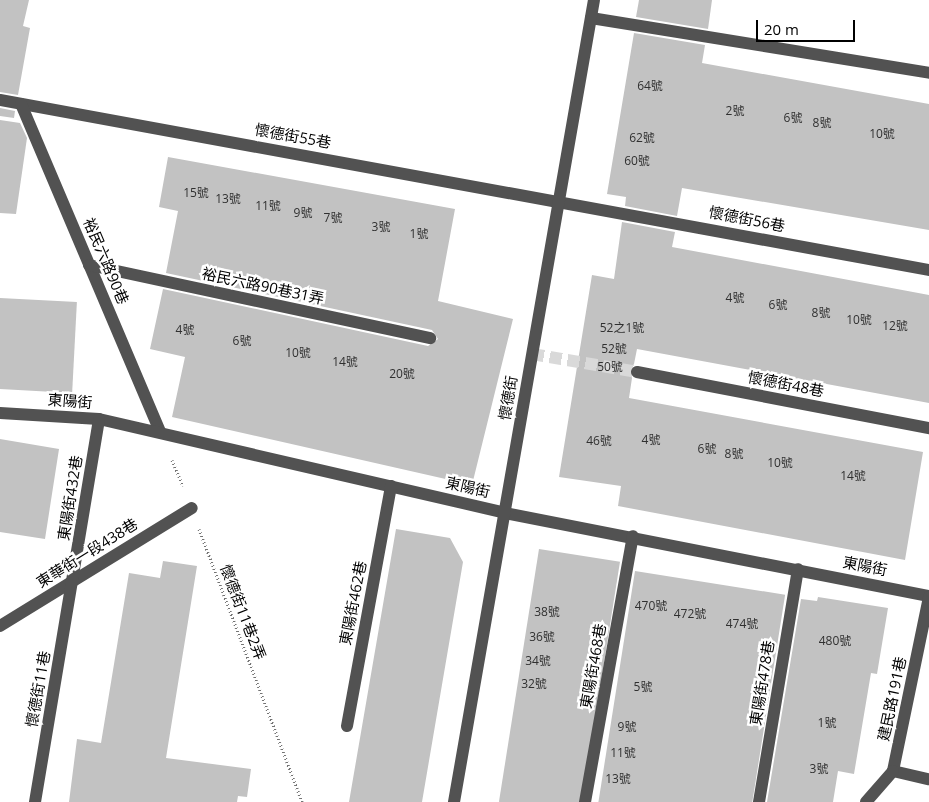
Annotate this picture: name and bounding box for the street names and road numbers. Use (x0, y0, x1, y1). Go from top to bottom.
street label: 懷德街55巷 (253, 120, 333, 152)
street label: 懷德街56巷 (707, 203, 787, 235)
street label: 裕民六路90巷 (80, 215, 132, 307)
street label: 裕民六路90巷31弄 (200, 264, 326, 308)
street label: 懷德街48巷 (746, 368, 826, 400)
street label: 懷德街 (495, 374, 521, 422)
street label: 東陽街 (47, 390, 93, 412)
street label: 東陽街432巷 (54, 454, 86, 542)
street label: 東陽街 (444, 473, 492, 501)
street label: 東華街一段438巷 (33, 515, 141, 591)
street label: 東陽街 (841, 553, 889, 579)
street label: 東陽街462巷 (336, 559, 370, 647)
street label: 懷德街11巷2弄 (217, 562, 269, 662)
street label: 東陽街468巷 (577, 622, 609, 710)
street label: 東陽街478巷 (746, 639, 778, 727)
street label: 懷德街11巷 (22, 649, 54, 729)
street label: 建民路191巷 (874, 655, 910, 743)

